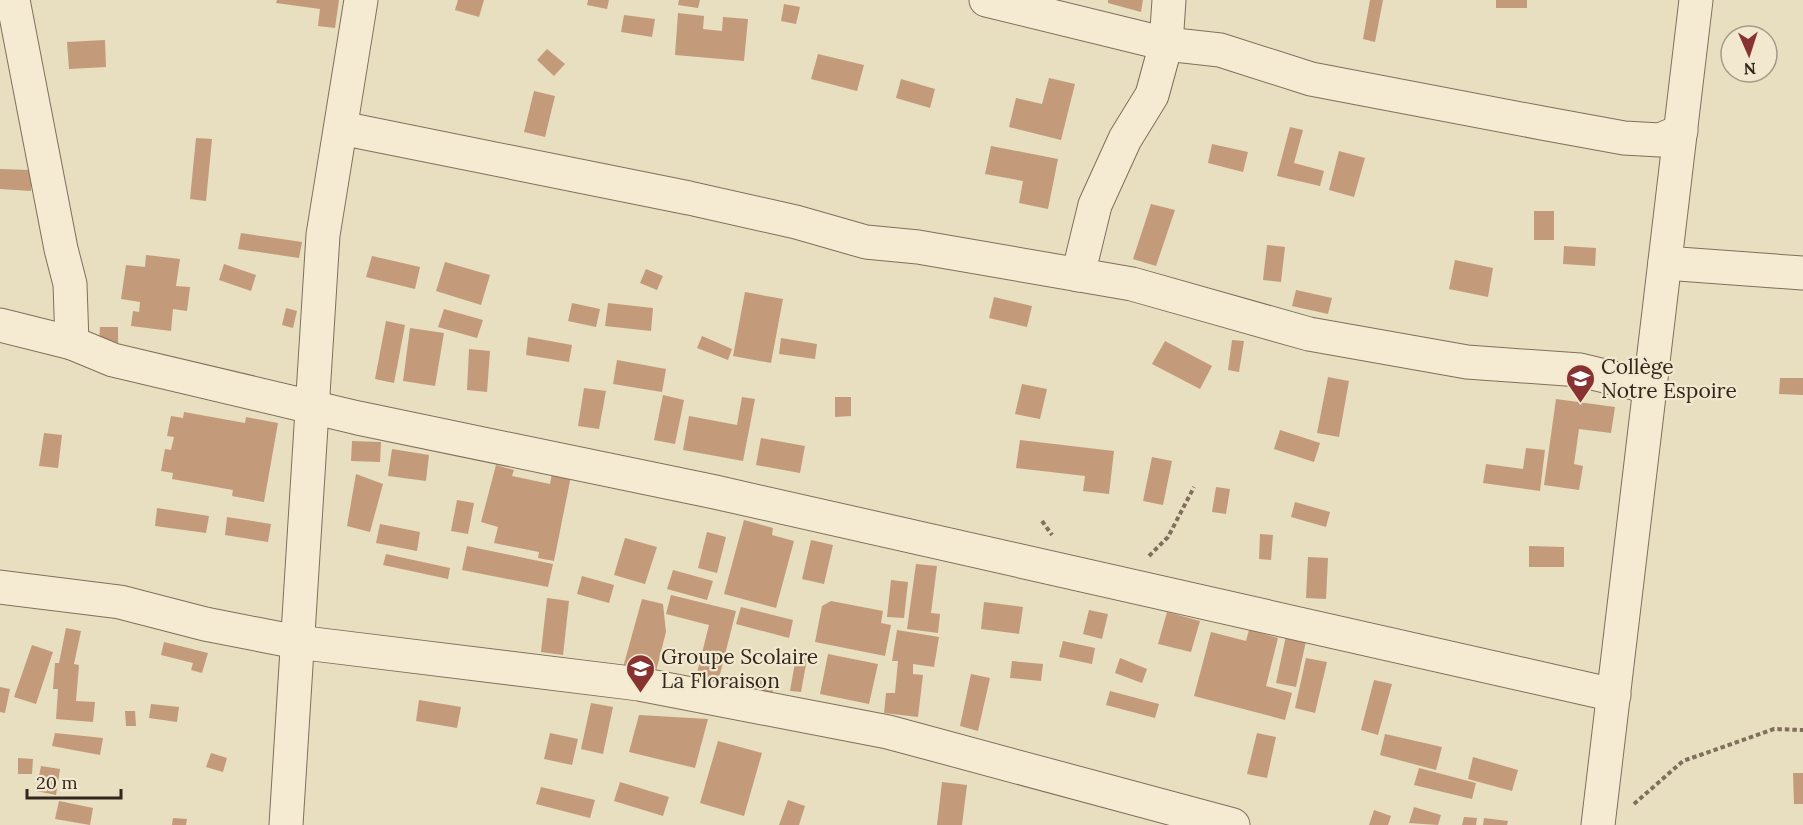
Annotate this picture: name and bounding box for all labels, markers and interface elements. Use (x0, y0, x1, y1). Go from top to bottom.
north arrow (1719, 24, 1779, 84)
text: N (1743, 59, 1756, 79)
place label: Collège Notre Espoire (1601, 353, 1737, 404)
school or university icon: Collège Notre Espoire (1564, 362, 1596, 404)
place label: Groupe Scolaire La Floraison (661, 643, 818, 694)
school or university icon: Groupe Scolaire La Floraison (624, 652, 656, 694)
scale bar (27, 762, 122, 800)
text: 20 m (36, 771, 78, 794)

